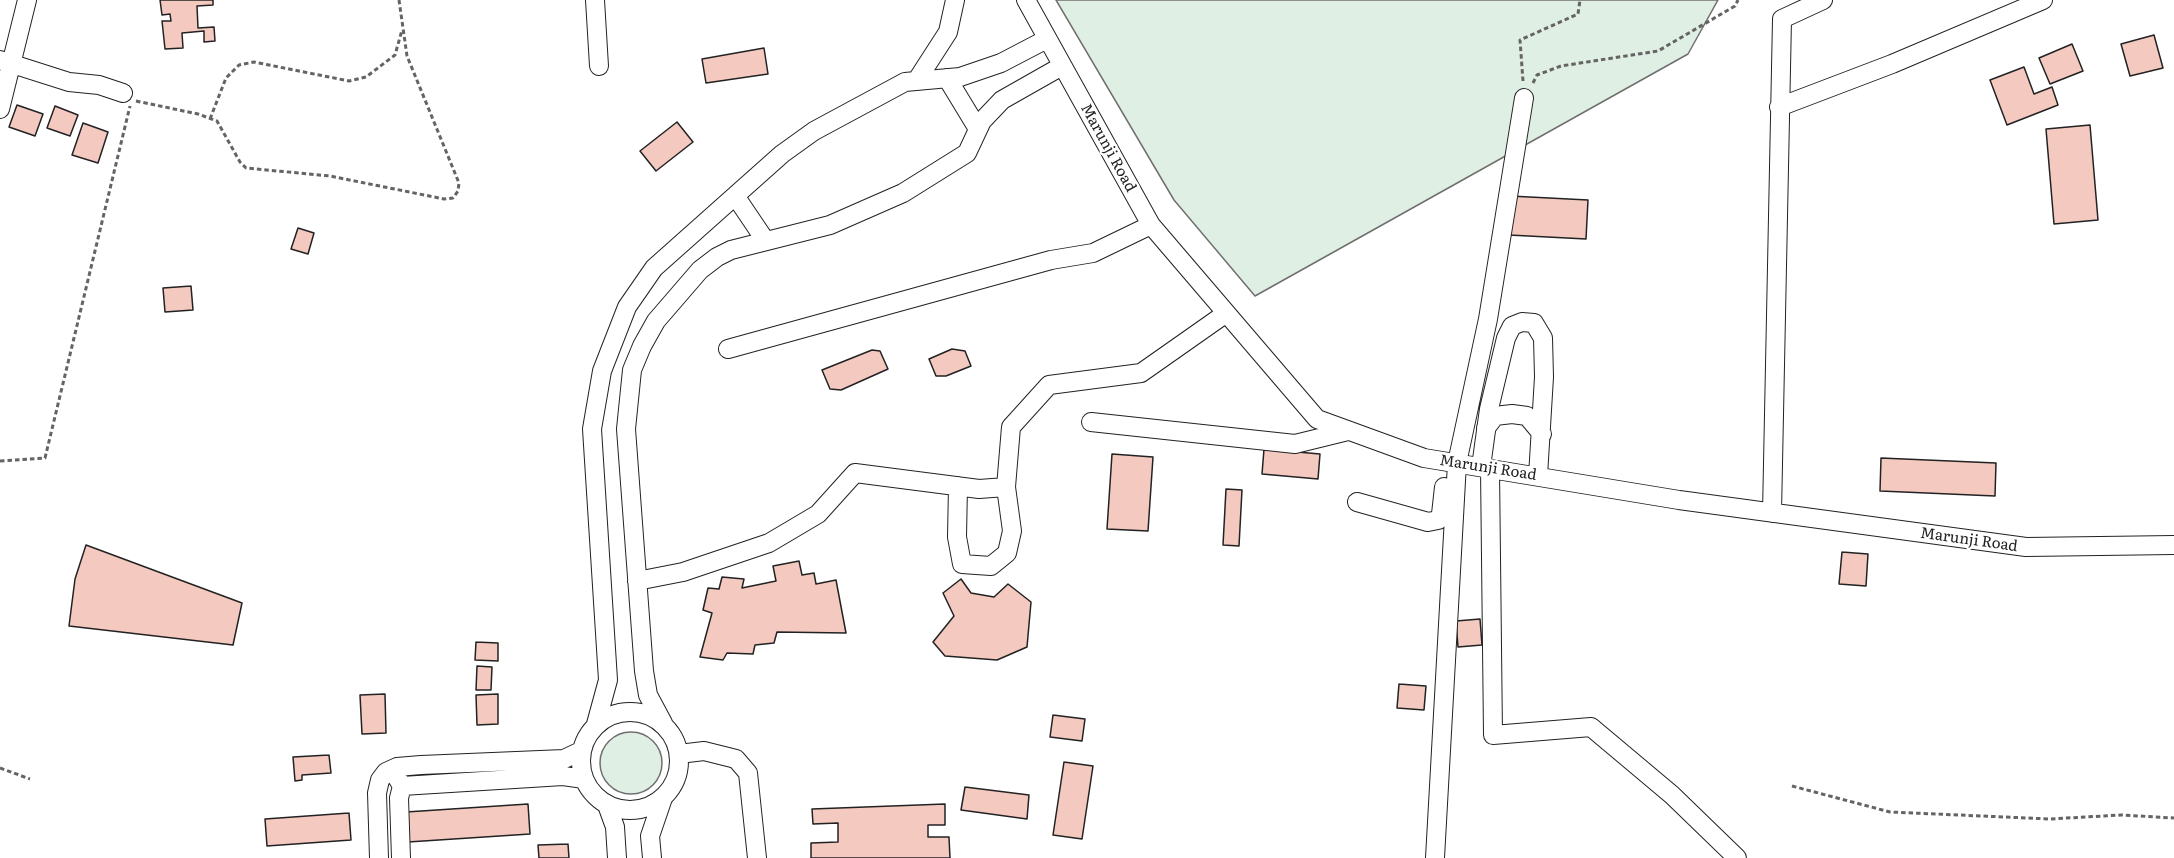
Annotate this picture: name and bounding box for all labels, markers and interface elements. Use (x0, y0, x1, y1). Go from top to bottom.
street label: Marunji Road (1076, 101, 1140, 195)
street label: Marunji Road (1438, 451, 1538, 485)
street label: Marunji Road (1919, 524, 2019, 556)

